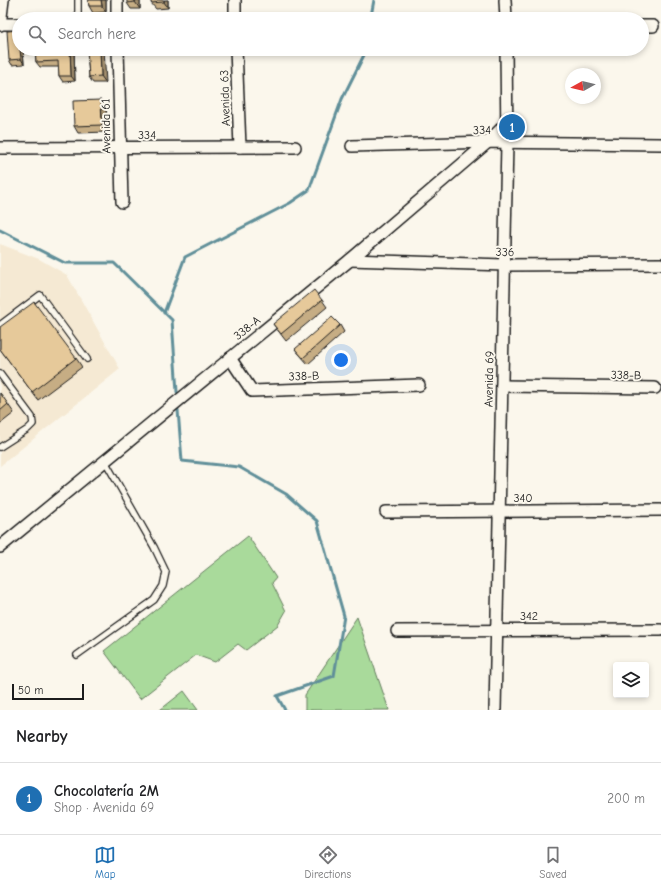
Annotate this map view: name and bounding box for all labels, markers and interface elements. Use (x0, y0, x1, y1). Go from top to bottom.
search box (12, 12, 649, 56)
icon: search (26, 23, 48, 45)
text: Search here (58, 25, 136, 43)
north arrow (565, 68, 601, 104)
street label: Avenida 63 (217, 70, 233, 126)
street label: Avenida 61 (99, 98, 113, 154)
pin: 1 (499, 112, 525, 142)
street label: 334 (473, 123, 491, 137)
street label: 334 (138, 128, 156, 142)
street label: 336 (496, 245, 514, 259)
street label: 338-A (231, 313, 263, 343)
your location (331, 350, 351, 370)
street label: Avenida 69 (482, 351, 496, 407)
street label: 338-B (288, 368, 320, 384)
street label: 338-B (611, 368, 641, 382)
street label: 340 (513, 491, 533, 505)
street label: 342 (520, 609, 538, 623)
map controls (613, 662, 649, 698)
button: layers (613, 662, 649, 698)
scale bar (12, 682, 84, 701)
text: 50 m (18, 684, 43, 697)
text: Nearby (16, 727, 67, 746)
text: Chocolatería 2M (54, 782, 159, 800)
text: 1 (26, 791, 32, 806)
text: 200 m (607, 791, 645, 806)
text: Shop · Avenida 69 (54, 800, 154, 815)
tab: Map (94, 844, 116, 881)
tab: Directions (304, 844, 351, 881)
tab: Saved (539, 844, 567, 881)

